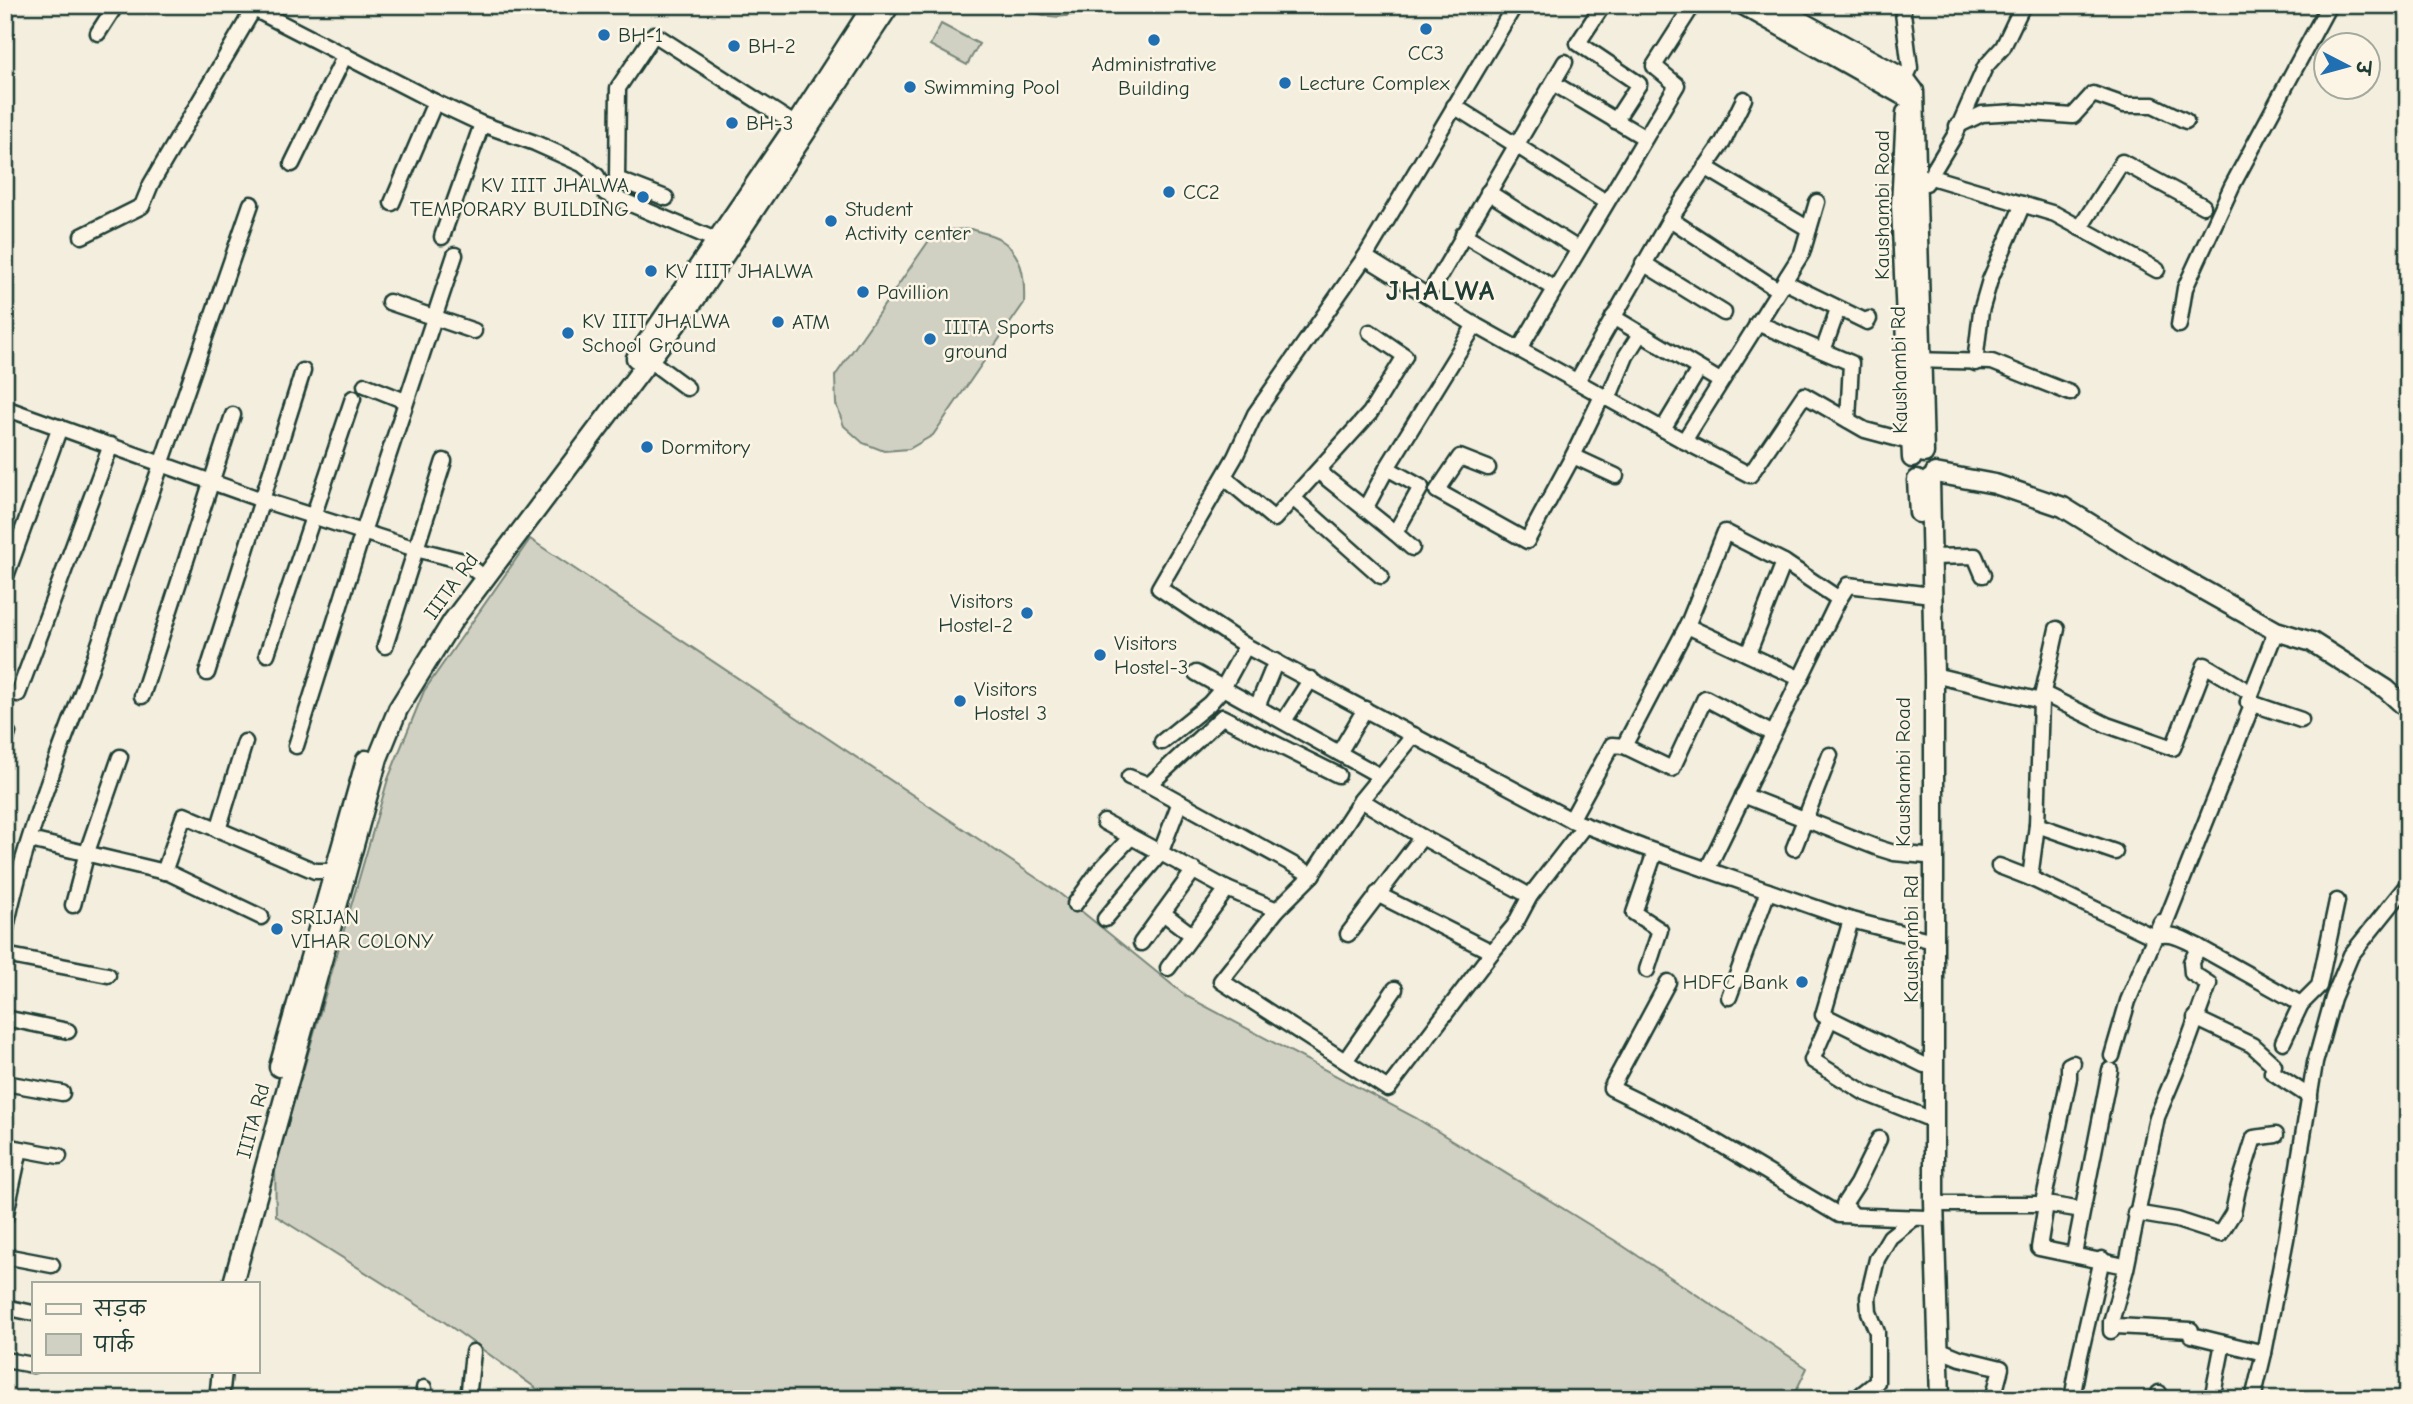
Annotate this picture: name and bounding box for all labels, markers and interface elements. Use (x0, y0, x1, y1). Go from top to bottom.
marker: CC3 (1418, 21, 1434, 37)
place label: BH-1 (618, 23, 663, 47)
marker: BH-1 (596, 27, 612, 43)
marker: Administrative Building (1146, 32, 1162, 48)
north arrow (2312, 32, 2382, 102)
place label: BH-2 (748, 34, 796, 58)
marker: BH-2 (726, 38, 742, 54)
place label: CC3 (1408, 41, 1444, 65)
place label: Administrative Building (1091, 52, 1217, 100)
text: उ (2351, 58, 2375, 77)
place label: Lecture Complex (1299, 71, 1450, 95)
place label: Swimming Pool (924, 75, 1060, 99)
marker: Lecture Complex (1277, 75, 1293, 91)
marker: Swimming Pool (902, 79, 918, 95)
place label: BH-3 (746, 111, 793, 135)
marker: BH-3 (724, 115, 740, 131)
street label: Kaushambi Road (1870, 130, 1894, 280)
place label: KV IIIT JHALWA TEMPORARY BUILDING (410, 173, 629, 221)
place label: CC2 (1183, 180, 1220, 204)
marker: CC2 (1161, 184, 1177, 200)
marker: KV IIIT JHALWA TEMPORARY BUILDING (635, 189, 651, 205)
place label: Student Activity center (845, 197, 971, 245)
marker: Student Activity center (823, 213, 839, 229)
place label: KV IIIT JHALWA (665, 259, 813, 283)
marker: KV IIIT JHALWA (643, 263, 659, 279)
district label: JHALWA (1386, 275, 1496, 307)
place label: Pavillion (877, 280, 949, 304)
marker: Pavillion (855, 284, 871, 300)
street label: Kaushambi Rd (1886, 306, 1912, 434)
place label: KV IIIT JHALWA School Ground (582, 309, 730, 357)
place label: ATM (792, 310, 830, 334)
marker: ATM (770, 314, 786, 330)
place label: IIITA Sports ground (944, 315, 1054, 363)
marker: KV IIIT JHALWA School Ground (560, 325, 576, 341)
marker: IIITA Sports ground (922, 331, 938, 347)
place label: Dormitory (661, 435, 751, 459)
marker: Dormitory (639, 439, 655, 455)
street label: IIITA Rd (419, 548, 483, 624)
place label: Visitors Hostel-2 (938, 589, 1013, 637)
marker: Visitors Hostel-2 (1019, 605, 1035, 621)
place label: Visitors Hostel-3 (1114, 631, 1188, 679)
marker: Visitors Hostel-3 (1092, 647, 1108, 663)
place label: Visitors Hostel 3 (974, 677, 1047, 725)
marker: Visitors Hostel 3 (952, 693, 968, 709)
street label: Kaushambi Road (1891, 697, 1915, 847)
street label: Kaushambi Rd (1899, 875, 1923, 1003)
place label: SRIJAN VIHAR COLONY (291, 905, 434, 953)
marker: SRIJAN VIHAR COLONY (269, 921, 285, 937)
place label: HDFC Bank (1682, 970, 1788, 994)
marker: HDFC Bank (1794, 974, 1810, 990)
street label: IIITA Rd (232, 1081, 274, 1161)
legend (32, 1282, 259, 1372)
text: सड़क (93, 1297, 147, 1322)
text: पार्क (93, 1328, 135, 1357)

